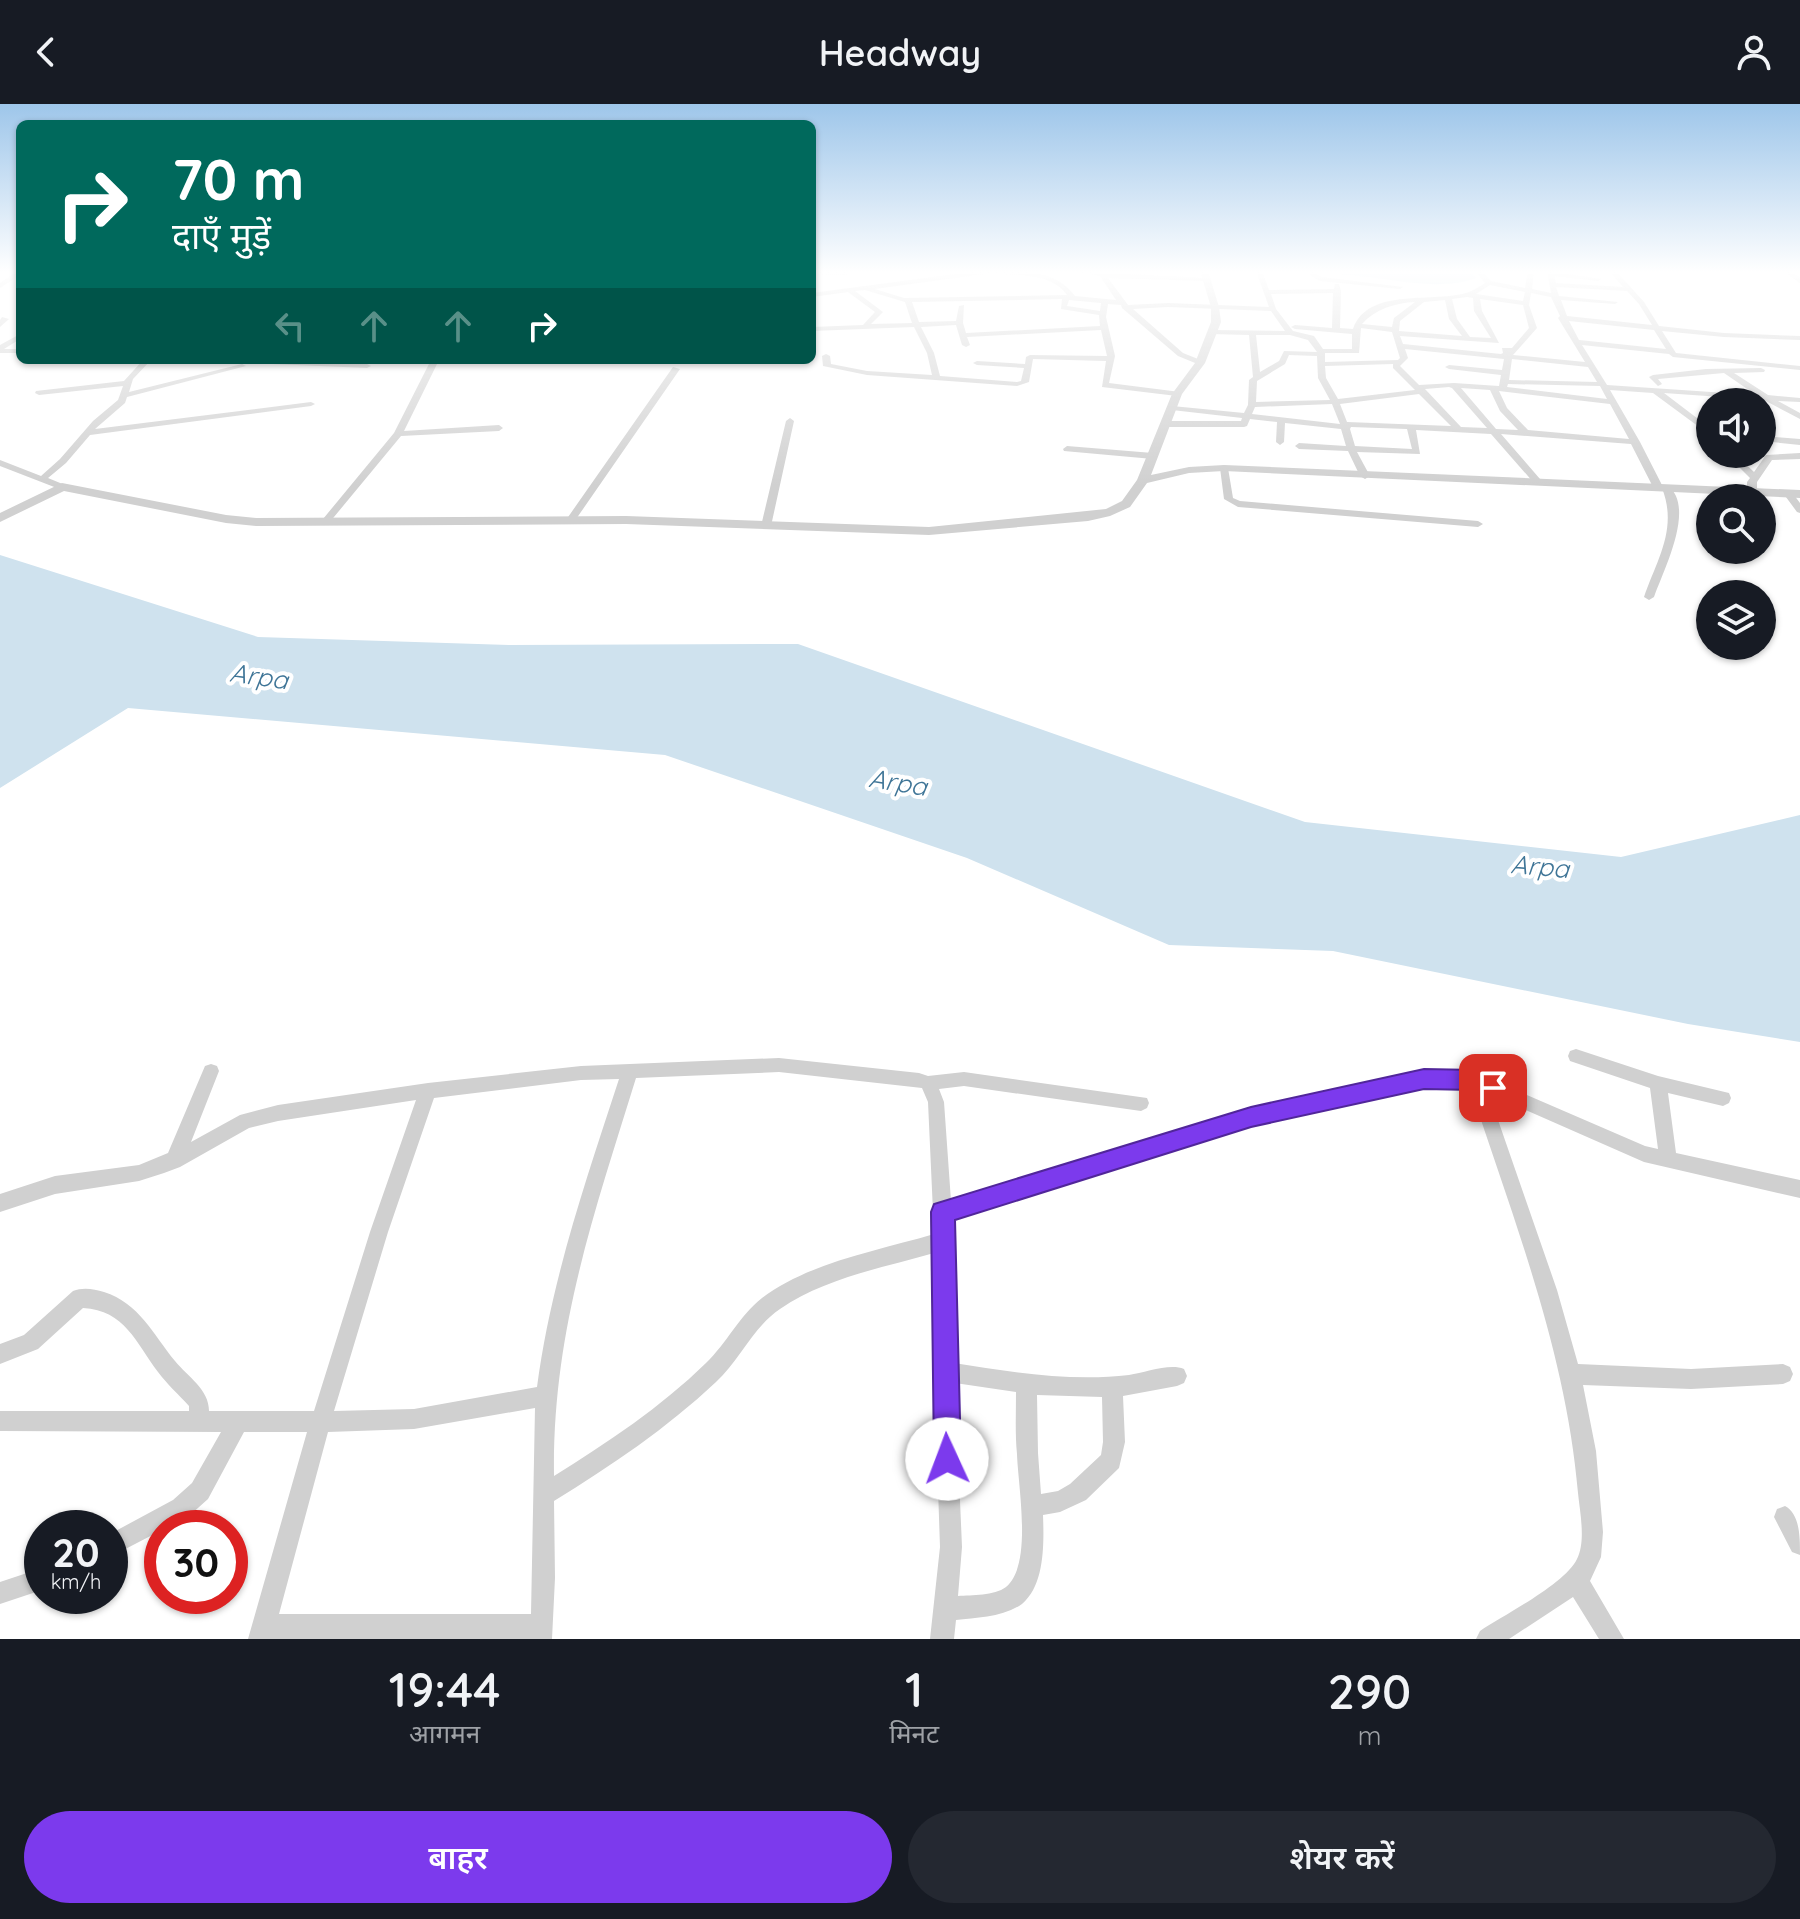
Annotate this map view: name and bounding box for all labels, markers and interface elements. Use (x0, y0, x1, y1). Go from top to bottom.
icon: back (24, 30, 68, 74)
text: Headway (819, 30, 981, 75)
icon: person (1732, 30, 1776, 74)
text: 70 m (172, 144, 304, 214)
icon: right (40, 152, 144, 256)
text: दाएँ मुड़ें (172, 213, 271, 258)
icon: left (268, 304, 312, 348)
icon: ahead (352, 304, 396, 348)
icon: ahead (436, 304, 480, 348)
icon: right (520, 304, 564, 348)
map controls (1696, 388, 1776, 660)
button: sound (1696, 388, 1776, 468)
button: search (1696, 484, 1776, 564)
button: layers (1696, 580, 1776, 660)
water label: Arpa (228, 656, 291, 697)
water label: Arpa (867, 761, 931, 803)
water label: Arpa (1509, 847, 1572, 885)
pin (1459, 1054, 1527, 1122)
icon: arrive (1471, 1066, 1515, 1110)
position arrow (905, 1417, 989, 1501)
speed limit sign: 30 (144, 1510, 248, 1614)
text: 20 (52, 1527, 100, 1577)
text: km/h (51, 1569, 101, 1594)
text: 19:44 (389, 1659, 501, 1719)
text: 1 (905, 1659, 923, 1719)
text: 290 (1328, 1661, 1411, 1721)
text: आगमन (409, 1717, 480, 1750)
text: मिनट (889, 1717, 939, 1750)
text: m (1358, 1719, 1381, 1752)
button: बाहर (24, 1811, 892, 1903)
button: शेयर करें (908, 1811, 1776, 1903)

